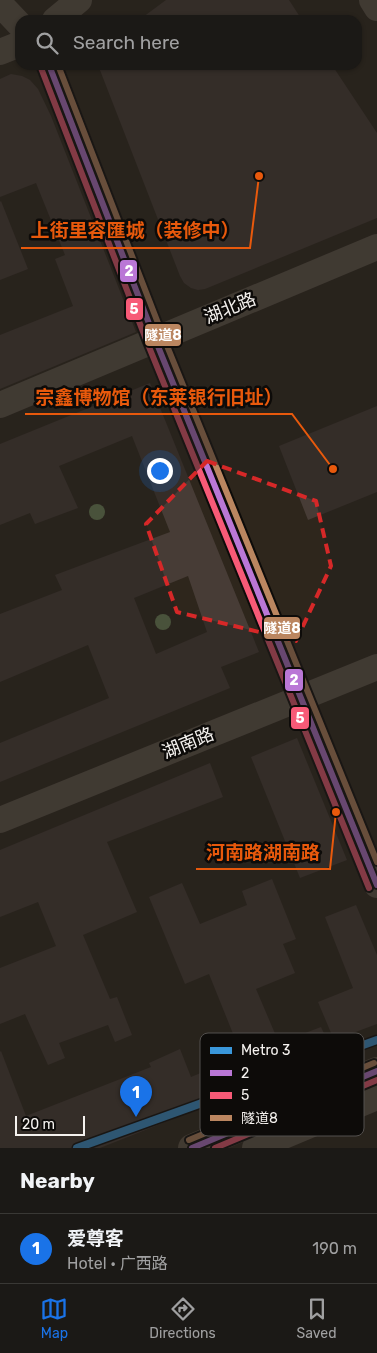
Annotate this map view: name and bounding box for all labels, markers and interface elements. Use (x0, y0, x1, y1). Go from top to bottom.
search box (15, 15, 362, 70)
icon: search (33, 29, 61, 57)
text: Search here (73, 31, 180, 54)
callout: 上街里容匯城（装修中） (21, 214, 250, 248)
text: 上街里容匯城（装修中） (30, 219, 240, 242)
line badge: 2 (119, 259, 138, 283)
text: 2 (124, 263, 134, 280)
street label: 湖北路 (201, 288, 259, 328)
line badge: 5 (125, 297, 144, 321)
text: 5 (129, 301, 139, 318)
line badge: 隧道8 (144, 323, 182, 347)
text: 隧道8 (144, 327, 182, 344)
callout: 宗鑫博物馆（东莱银行旧址） (25, 380, 292, 414)
text: 宗鑫博物馆（东莱银行旧址） (35, 386, 283, 409)
your location (147, 458, 173, 484)
line badge: 隧道8 (263, 616, 301, 640)
text: 隧道8 (263, 620, 301, 637)
line badge: 2 (284, 668, 304, 692)
text: 2 (289, 672, 299, 689)
line badge: 5 (290, 706, 310, 730)
text: 5 (295, 710, 305, 727)
street label: 湖南路 (159, 723, 217, 763)
callout: 河南路湖南路 (196, 835, 330, 869)
text: 河南路湖南路 (206, 841, 320, 864)
legend (200, 1033, 364, 1136)
text: Metro 3 (241, 1042, 290, 1059)
text: 2 (241, 1065, 249, 1082)
pin: 1 (120, 1076, 152, 1117)
text: 5 (241, 1087, 249, 1104)
text: 隧道8 (241, 1110, 278, 1127)
scale bar (15, 1113, 85, 1136)
text: 20 m (22, 1116, 55, 1133)
text: Nearby (20, 1168, 95, 1193)
text: 爱尊客 (67, 1227, 124, 1250)
text: 1 (32, 1239, 40, 1258)
text: 190 m (312, 1239, 357, 1258)
text: Hotel · 广西路 (67, 1254, 168, 1273)
tab: Map (40, 1295, 68, 1342)
tab: Directions (149, 1295, 216, 1342)
tab: Saved (297, 1295, 337, 1342)

